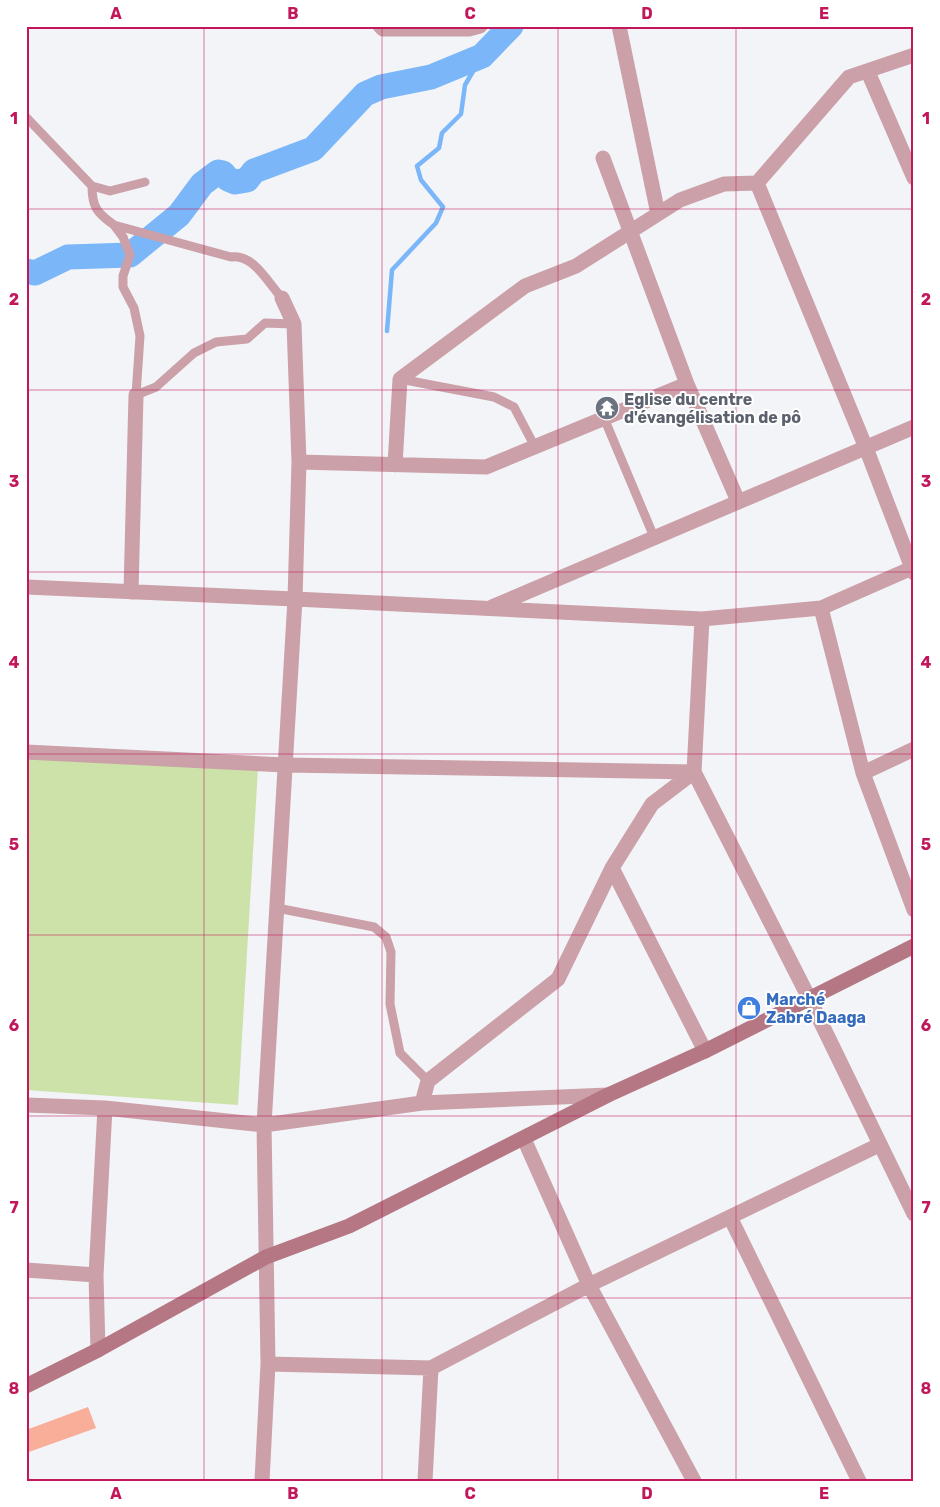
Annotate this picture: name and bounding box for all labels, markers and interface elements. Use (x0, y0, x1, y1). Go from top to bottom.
text: A (110, 4, 122, 23)
text: B (287, 4, 299, 23)
text: C (464, 4, 476, 23)
text: D (641, 4, 653, 23)
text: E (819, 4, 829, 23)
text: 1 (10, 109, 18, 128)
text: 1 (922, 109, 930, 128)
text: 2 (9, 290, 19, 309)
text: 2 (921, 290, 931, 309)
place label: Eglise du centre d'évangélisation de pô (624, 390, 801, 427)
temple icon: Eglise du centre d'évangélisation de pô (594, 395, 620, 421)
text: 3 (9, 472, 19, 491)
text: 3 (921, 472, 931, 491)
text: 4 (9, 653, 20, 672)
text: 4 (921, 653, 932, 672)
text: 5 (9, 835, 19, 854)
text: 5 (921, 835, 931, 854)
place label: Marché Zabré Daaga (766, 990, 866, 1027)
shop icon: Marché Zabré Daaga (736, 995, 762, 1021)
text: 6 (9, 1016, 19, 1035)
text: 6 (921, 1016, 931, 1035)
text: 7 (9, 1198, 19, 1217)
text: 7 (921, 1198, 931, 1217)
text: 8 (9, 1379, 20, 1398)
text: 8 (921, 1379, 932, 1398)
text: A (110, 1484, 122, 1503)
text: B (287, 1484, 299, 1503)
text: C (464, 1484, 476, 1503)
text: D (641, 1484, 653, 1503)
text: E (819, 1484, 829, 1503)

